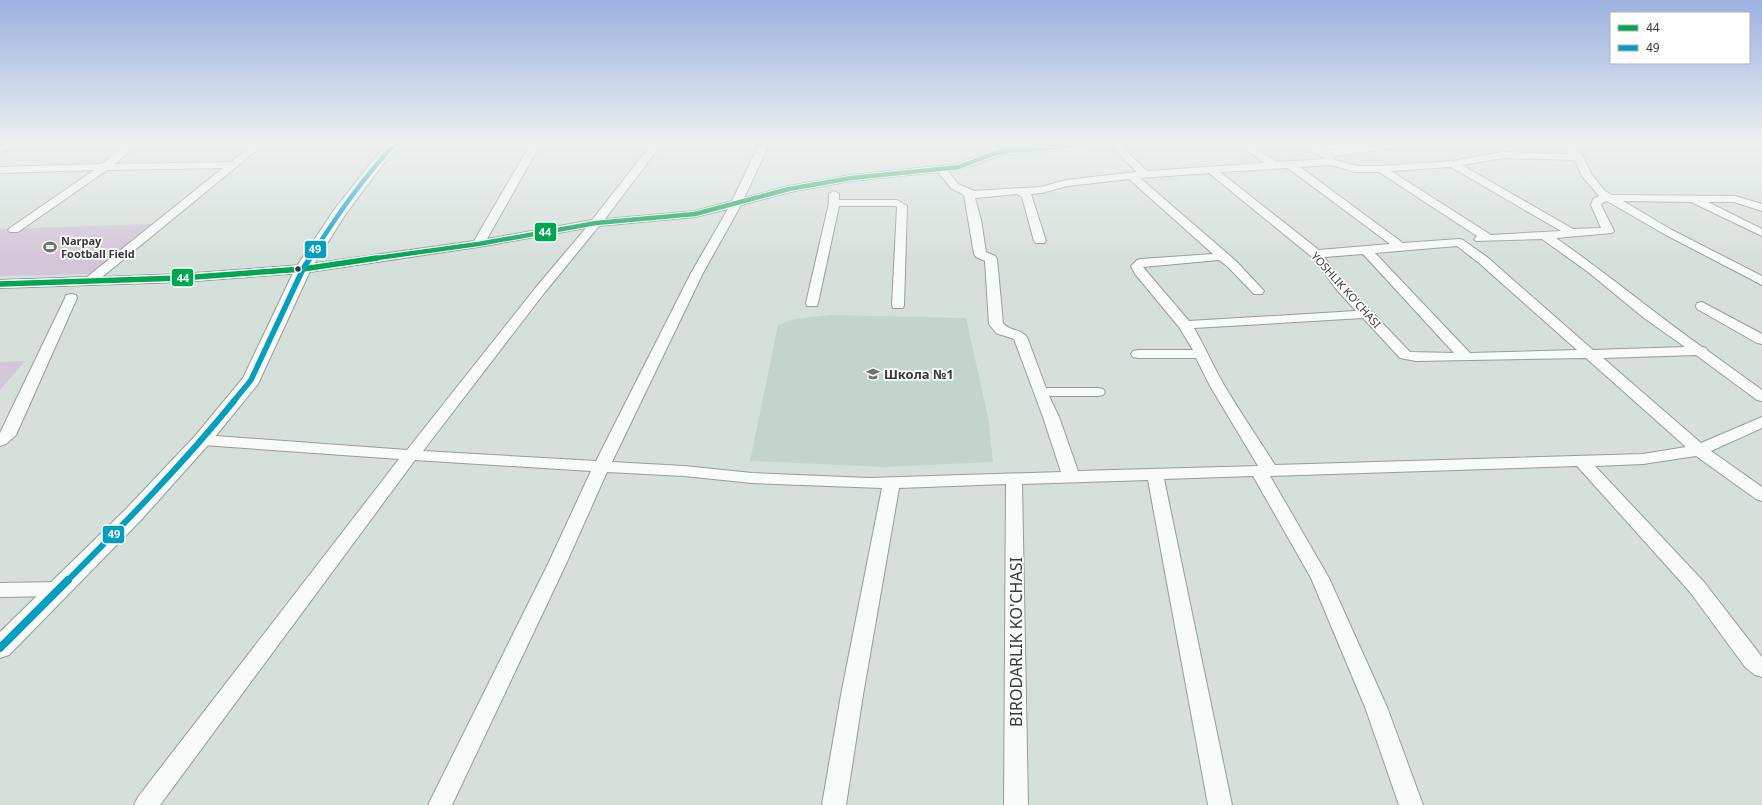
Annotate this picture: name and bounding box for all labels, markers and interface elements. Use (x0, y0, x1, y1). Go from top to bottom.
legend (1610, 12, 1750, 64)
text: 44 (1646, 19, 1660, 36)
text: 49 (1646, 39, 1660, 56)
line badge: 44 (534, 222, 557, 242)
text: 44 (539, 224, 552, 239)
place label: Narpay Football Field (61, 233, 135, 261)
sports icon: Narpay Football Field (42, 239, 58, 255)
line badge: 49 (304, 240, 327, 259)
text: 49 (309, 241, 321, 256)
street label: YOSHLIK KO'CHASI (1308, 248, 1385, 331)
unlabelled marker (293, 264, 303, 274)
line badge: 44 (171, 268, 194, 287)
text: 44 (177, 270, 190, 285)
place label: Школа №1 (884, 365, 954, 383)
school or university icon: Школа №1 (865, 366, 881, 382)
line badge: 49 (102, 525, 125, 544)
text: 49 (108, 526, 120, 541)
street label: BIRODARLIK KO'CHASI (1005, 557, 1027, 727)

